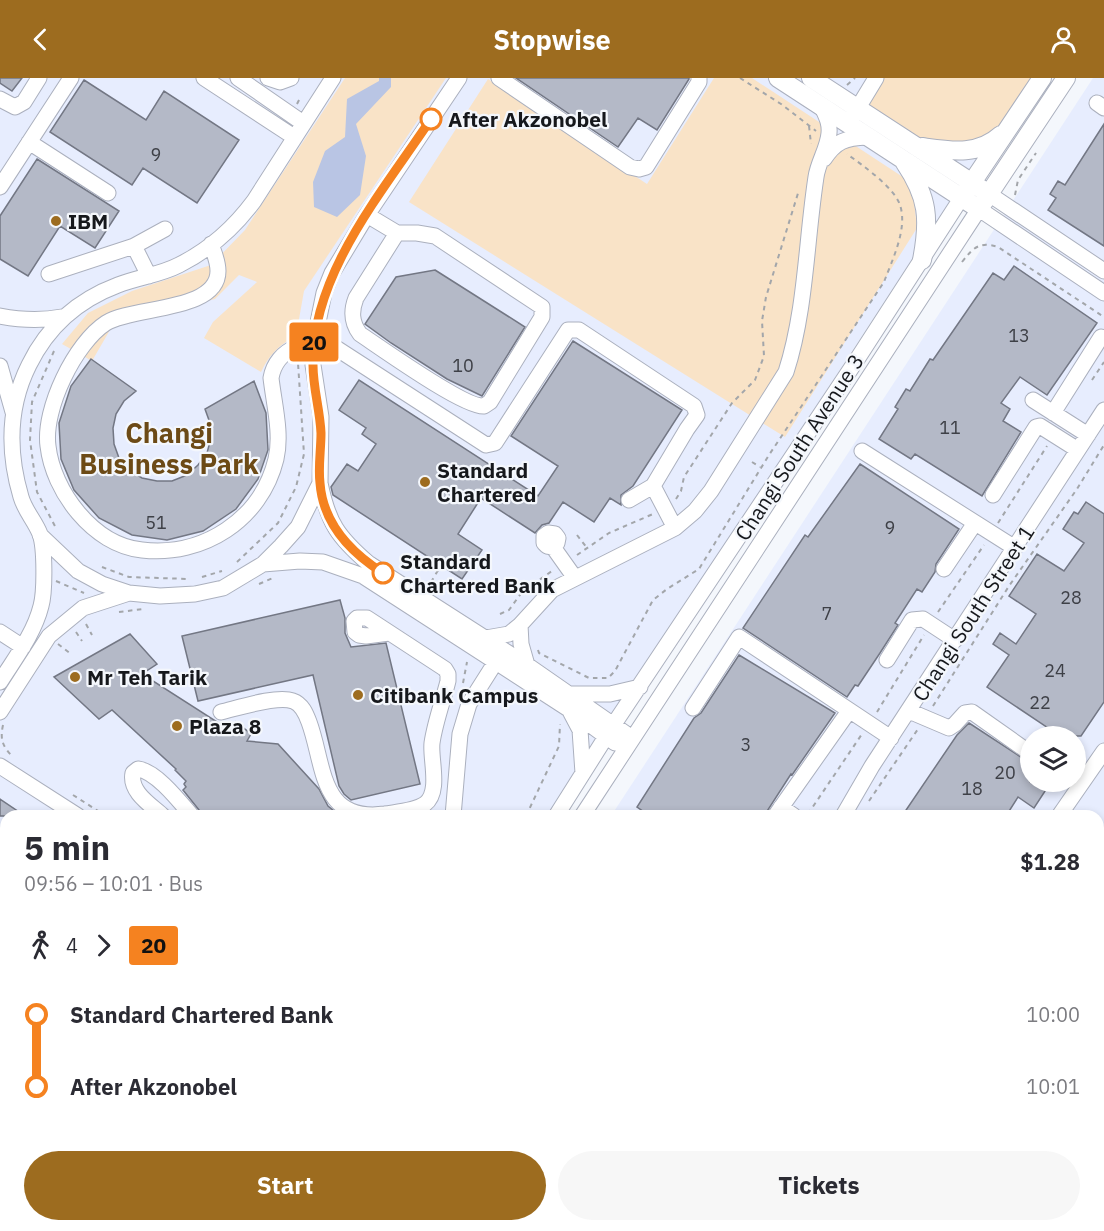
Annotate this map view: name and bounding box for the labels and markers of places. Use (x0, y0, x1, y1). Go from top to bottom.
place label: After Akzonobel (448, 105, 607, 133)
marker: After Akzonobel (420, 108, 442, 130)
place label: IBM (68, 207, 108, 235)
marker: IBM (49, 214, 63, 228)
place label: Standard Chartered (437, 456, 536, 508)
marker: Standard Chartered (418, 475, 432, 489)
place label: Standard Chartered Bank (400, 547, 556, 599)
marker: Standard Chartered Bank (372, 562, 394, 584)
place label: Mr Teh Tarik (87, 663, 208, 691)
marker: Mr Teh Tarik (68, 670, 82, 684)
place label: Citibank Campus (370, 681, 538, 709)
marker: Citibank Campus (351, 688, 365, 702)
place label: Plaza 8 (189, 712, 261, 740)
marker: Plaza 8 (170, 719, 184, 733)

